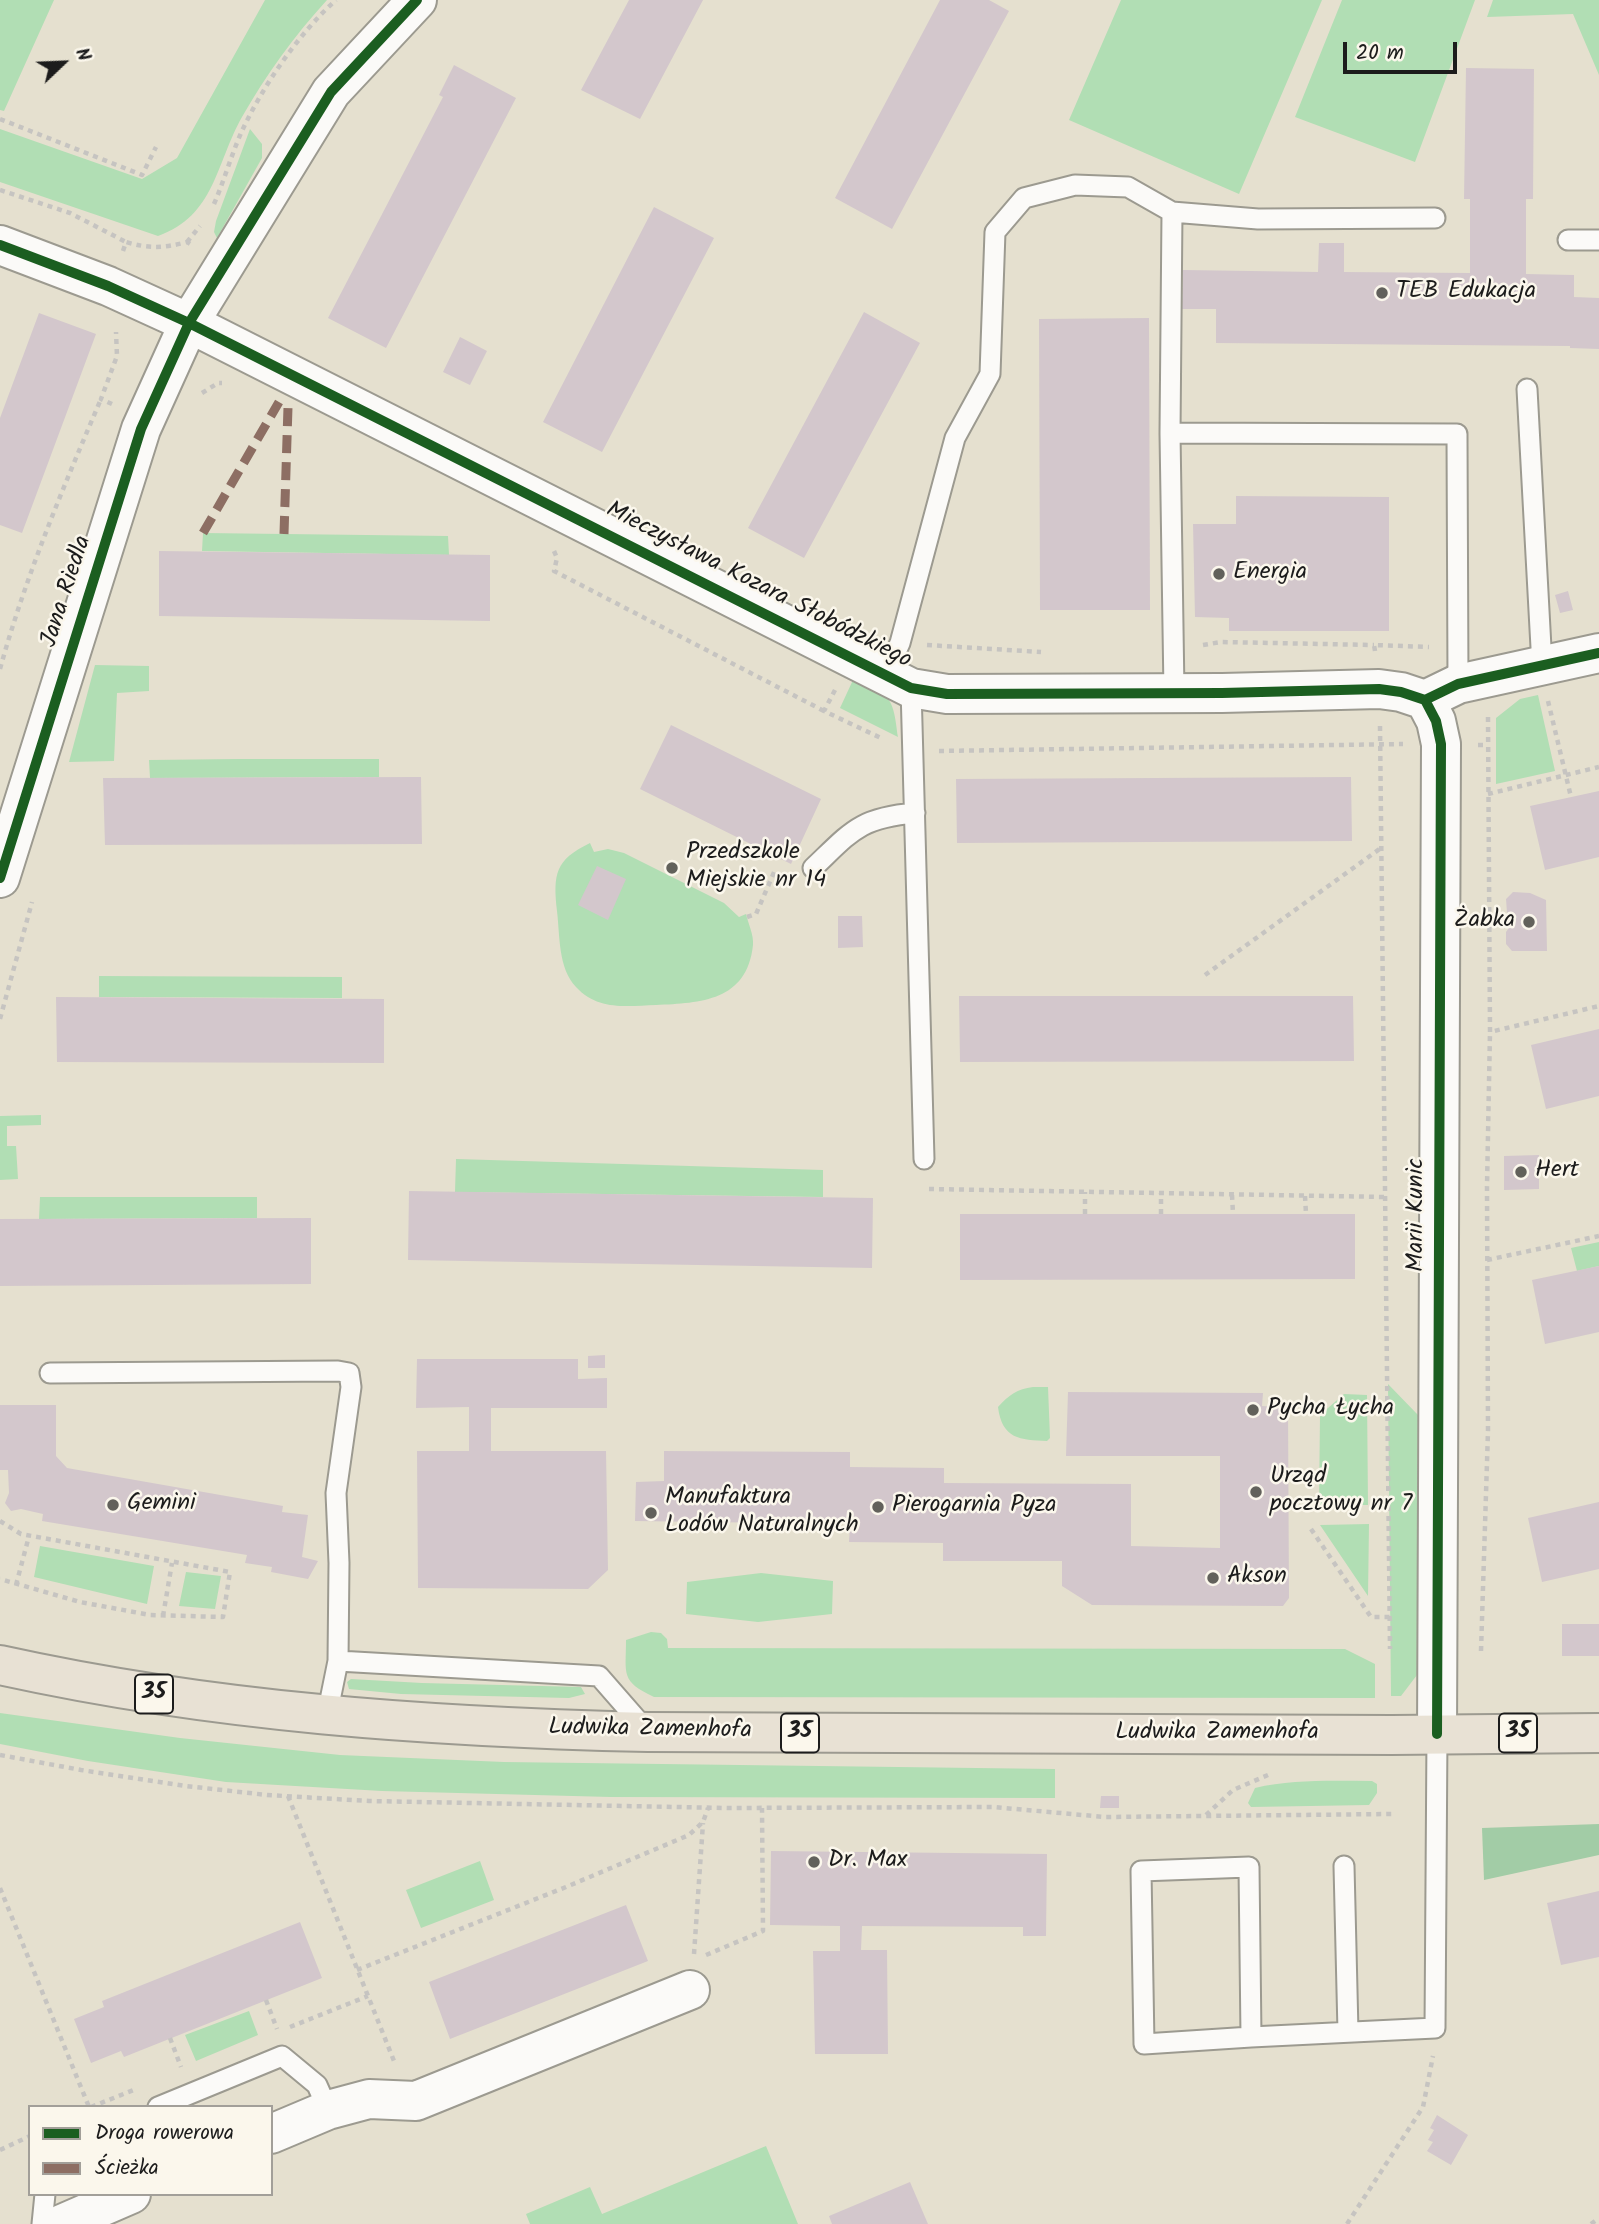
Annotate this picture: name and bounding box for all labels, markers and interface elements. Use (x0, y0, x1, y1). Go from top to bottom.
north arrow (28, 28, 98, 98)
scale bar (1347, 28, 1461, 72)
text: 20 m (1356, 37, 1404, 70)
text: N (66, 43, 98, 66)
place label: TEB Edukacja (1396, 279, 1536, 307)
marker: TEB Edukacja (1374, 285, 1390, 301)
street label: Mieczysława Kozara Słobódzkiego (600, 497, 916, 677)
street label: Jana Riedla (36, 532, 100, 652)
place label: Energia (1233, 560, 1307, 588)
marker: Energia (1211, 566, 1227, 582)
place label: Przedszkole Miejskie nr 14 (686, 840, 826, 896)
marker: Przedszkole Miejskie nr 14 (664, 860, 680, 876)
place label: Żabka (1454, 908, 1515, 936)
marker: Żabka (1521, 914, 1537, 930)
street label: Marii Kunic (1404, 1158, 1432, 1272)
place label: Hert (1535, 1158, 1579, 1186)
marker: Hert (1513, 1164, 1529, 1180)
place label: Pycha Łycha (1267, 1396, 1394, 1424)
marker: Pycha Łycha (1245, 1402, 1261, 1418)
place label: Urząd pocztowy nr 7 (1270, 1464, 1412, 1520)
marker: Urząd pocztowy nr 7 (1248, 1484, 1264, 1500)
place label: Manufaktura Lodów Naturalnych (665, 1485, 859, 1541)
place label: Gemini (127, 1491, 196, 1519)
place label: Pierogarnia Pyza (892, 1493, 1056, 1521)
marker: Gemini (105, 1497, 121, 1513)
marker: Pierogarnia Pyza (870, 1499, 886, 1515)
marker: Manufaktura Lodów Naturalnych (643, 1505, 659, 1521)
place label: Akson (1227, 1564, 1287, 1592)
marker: Akson (1205, 1570, 1221, 1586)
road number: 35 (135, 1674, 173, 1714)
road number: 35 (781, 1714, 819, 1752)
road number: 35 (1499, 1714, 1537, 1752)
street label: Ludwika Zamenhofa (548, 1715, 752, 1747)
street label: Ludwika Zamenhofa (1115, 1720, 1319, 1748)
place label: Dr. Max (828, 1848, 907, 1876)
marker: Dr. Max (806, 1854, 822, 1870)
legend (28, 2105, 273, 2196)
text: Droga rowerowa (95, 2117, 234, 2150)
text: Ścieżka (95, 2152, 159, 2185)

